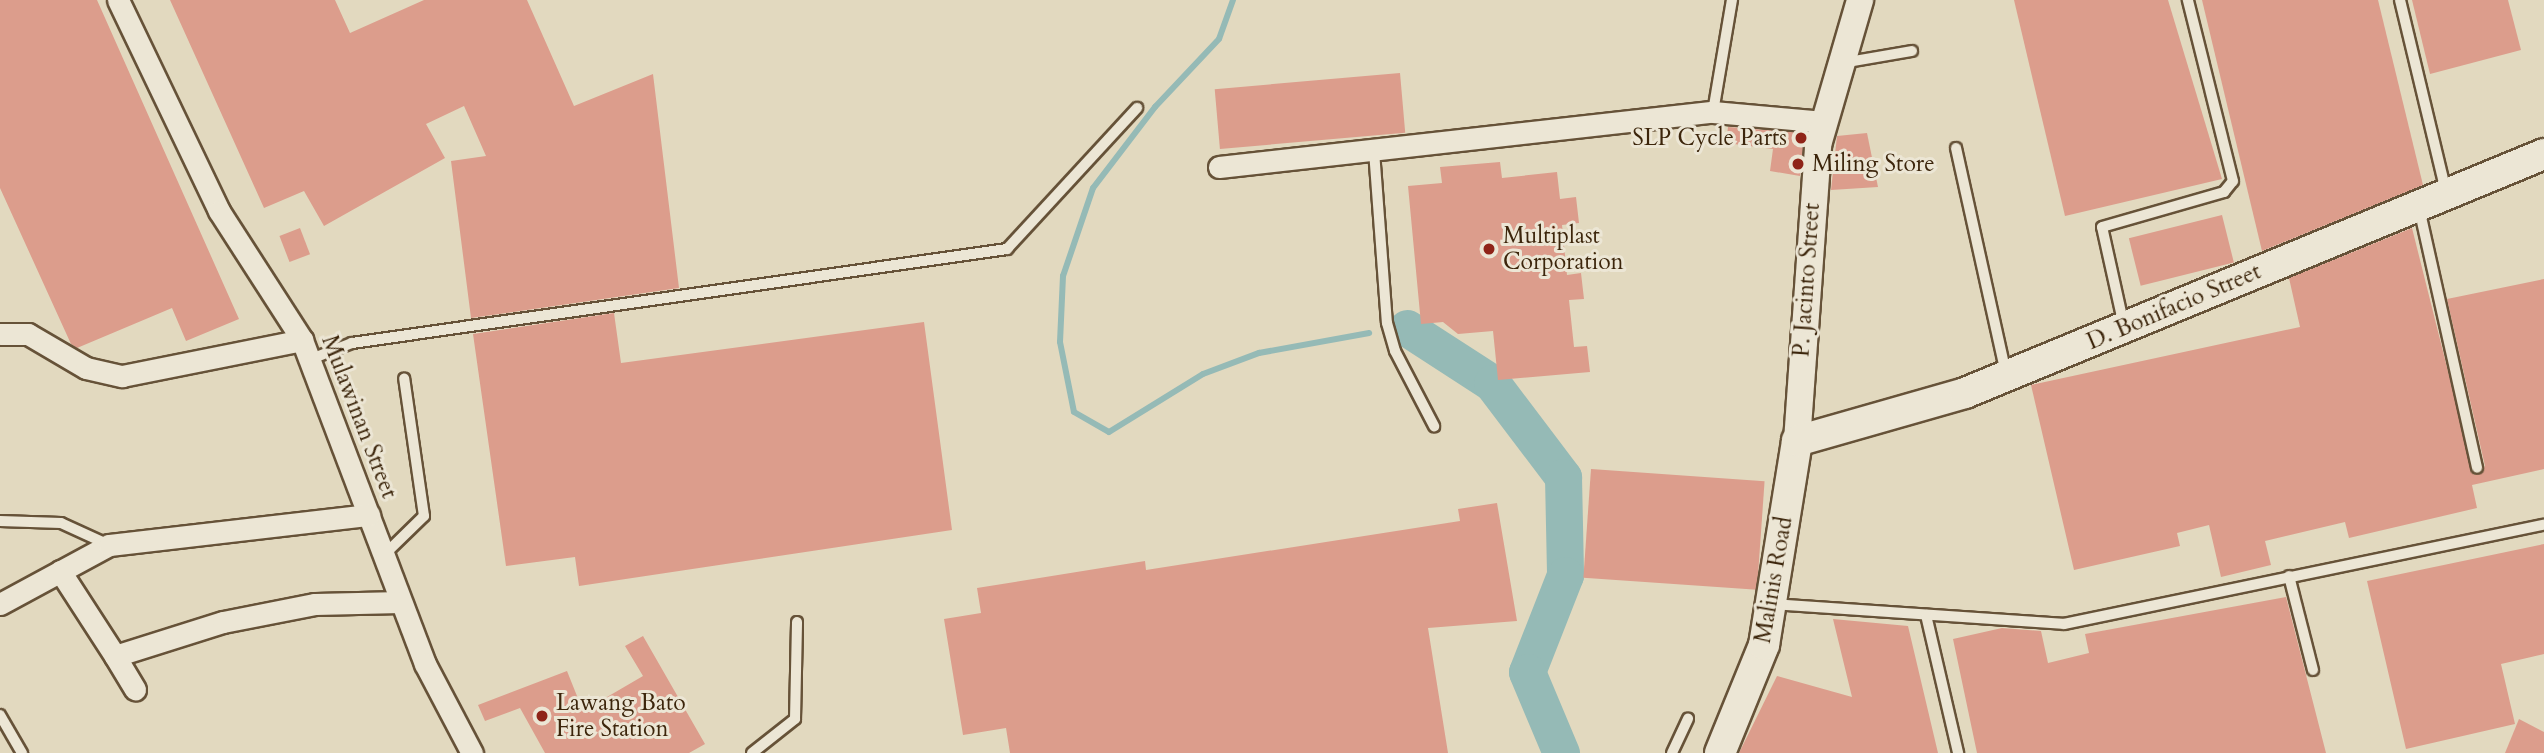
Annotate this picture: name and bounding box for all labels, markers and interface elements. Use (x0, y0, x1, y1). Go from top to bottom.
place label: SLP Cycle Parts (1632, 124, 1787, 152)
marker: SLP Cycle Parts (1793, 130, 1809, 146)
place label: Miling Store (1812, 150, 1935, 178)
marker: Miling Store (1790, 156, 1806, 172)
street label: P. Jacinto Street (1788, 202, 1826, 358)
place label: Multiplast Corporation (1503, 222, 1624, 276)
marker: Multiplast Corporation (1481, 241, 1497, 257)
street label: D. Bonifacio Street (2083, 258, 2265, 356)
street label: Mulawinan Street (315, 331, 403, 503)
street label: Malinis Road (1749, 515, 1799, 645)
place label: Lawang Bato Fire Station (556, 689, 686, 743)
marker: Lawang Bato Fire Station (534, 708, 550, 724)

